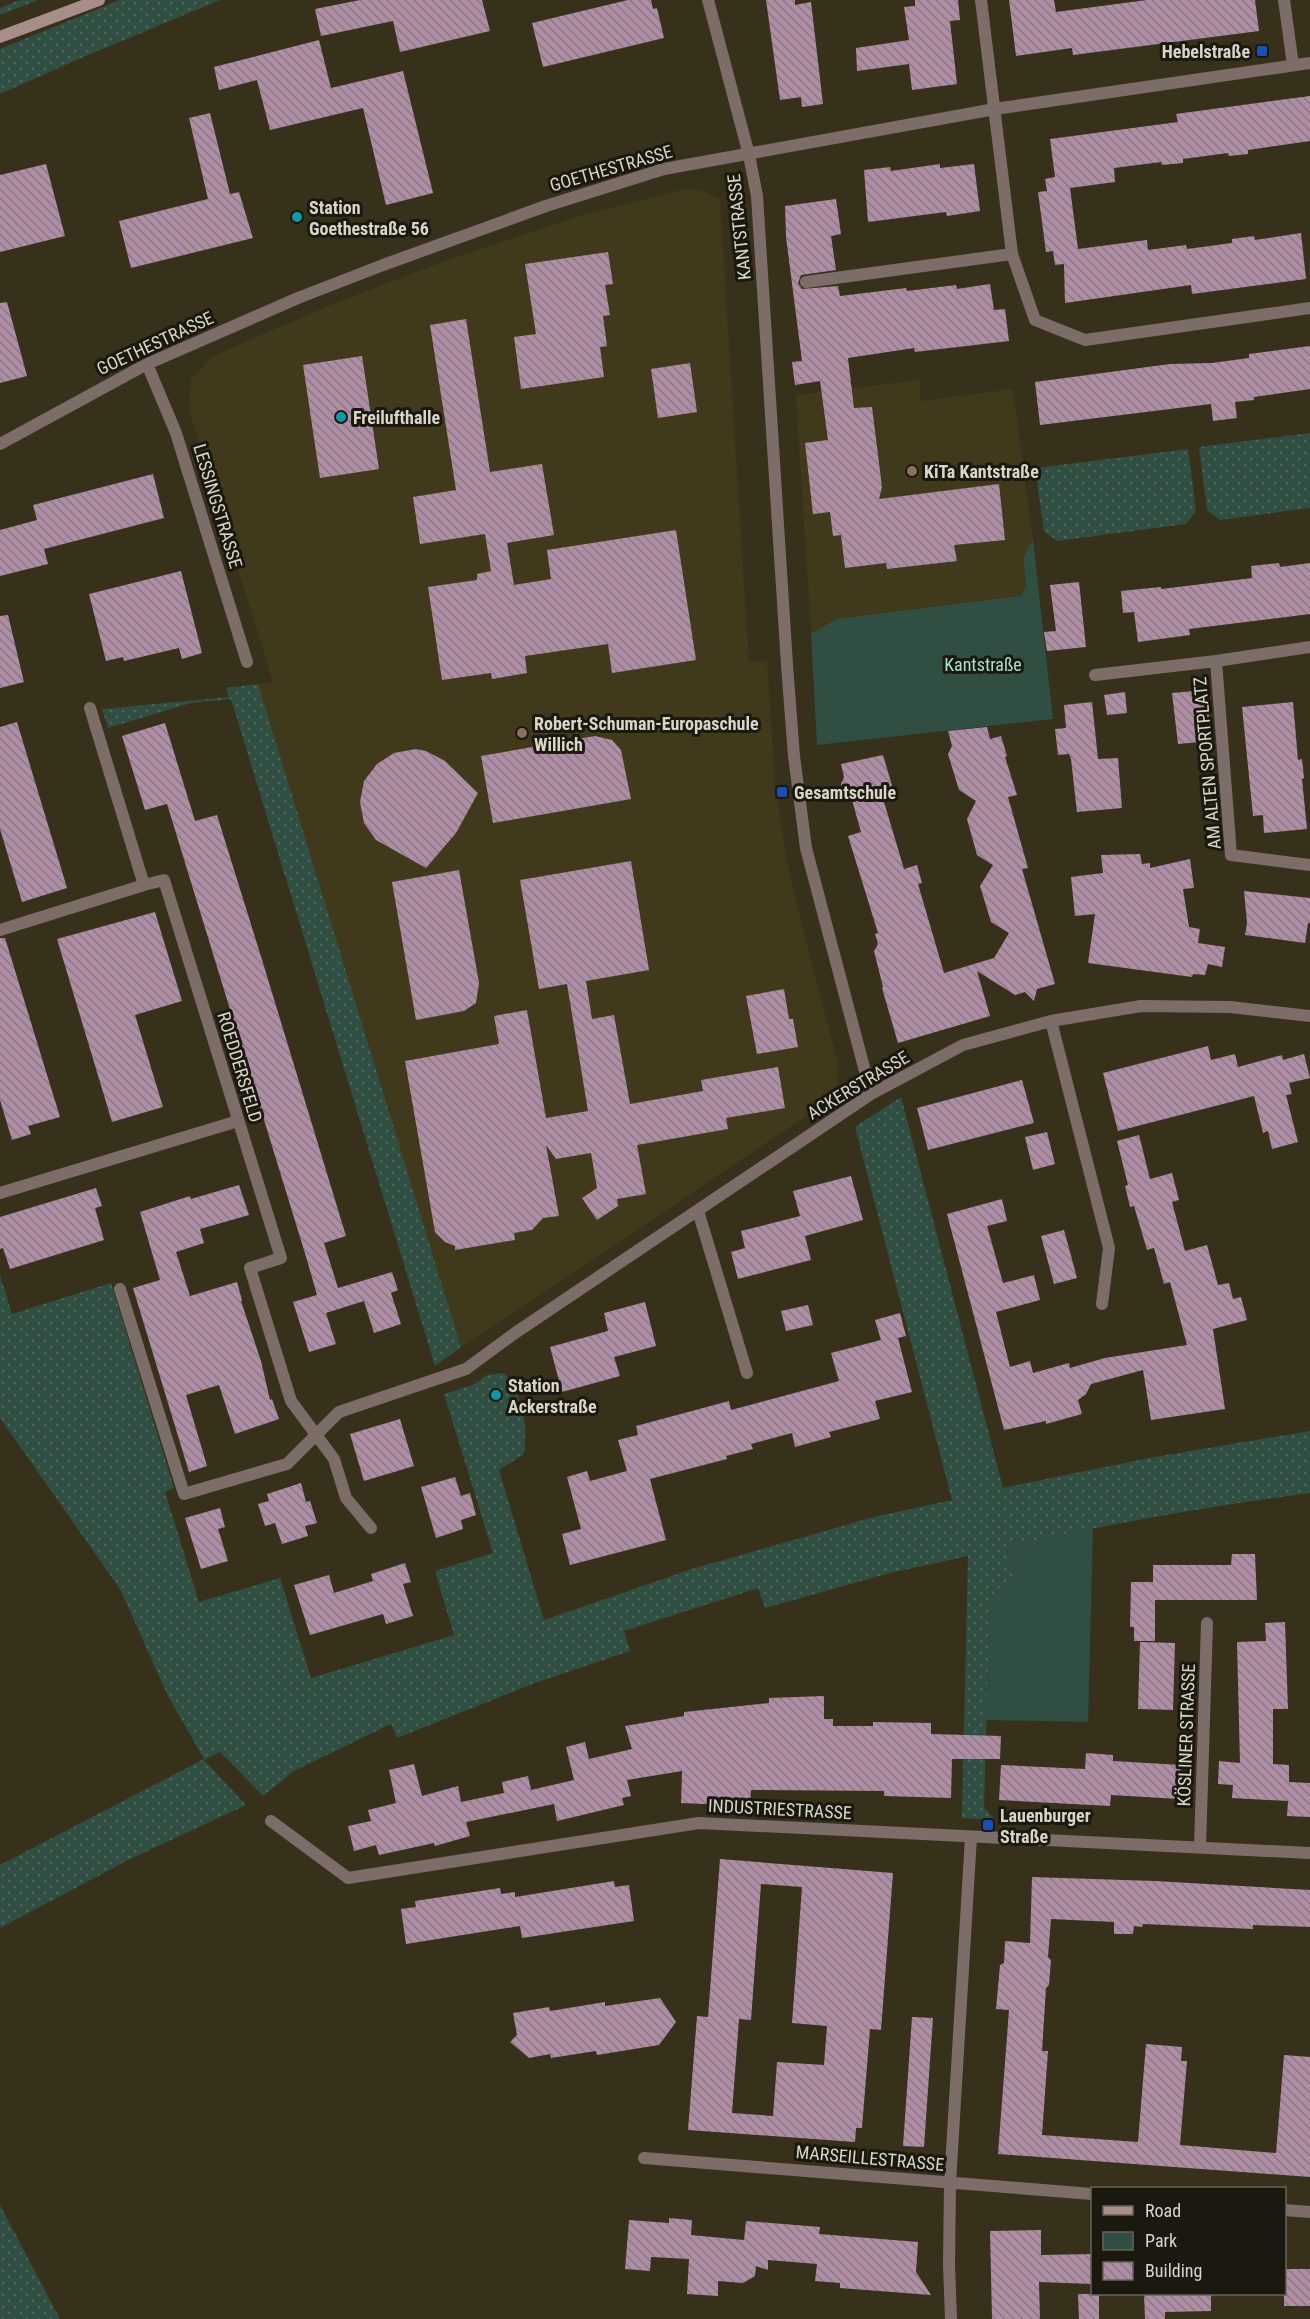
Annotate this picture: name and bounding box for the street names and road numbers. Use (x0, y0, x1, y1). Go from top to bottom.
street label: GOETHESTRASSE (547, 140, 675, 196)
street label: KANTSTRASSE (723, 173, 755, 281)
street label: GOETHESTRASSE (93, 307, 217, 379)
street label: LESSINGSTRASSE (189, 441, 247, 571)
street label: AM ALTEN SPORTPLATZ (1189, 676, 1225, 850)
street label: ROEDDERSFELD (213, 1009, 267, 1125)
street label: ACKERSTRASSE (803, 1046, 913, 1124)
street label: KÖSLINER STRASSE (1173, 1663, 1199, 1807)
street label: INDUSTRIESTRASSE (708, 1795, 852, 1823)
street label: MARSEILLESTRASSE (795, 2141, 945, 2175)

